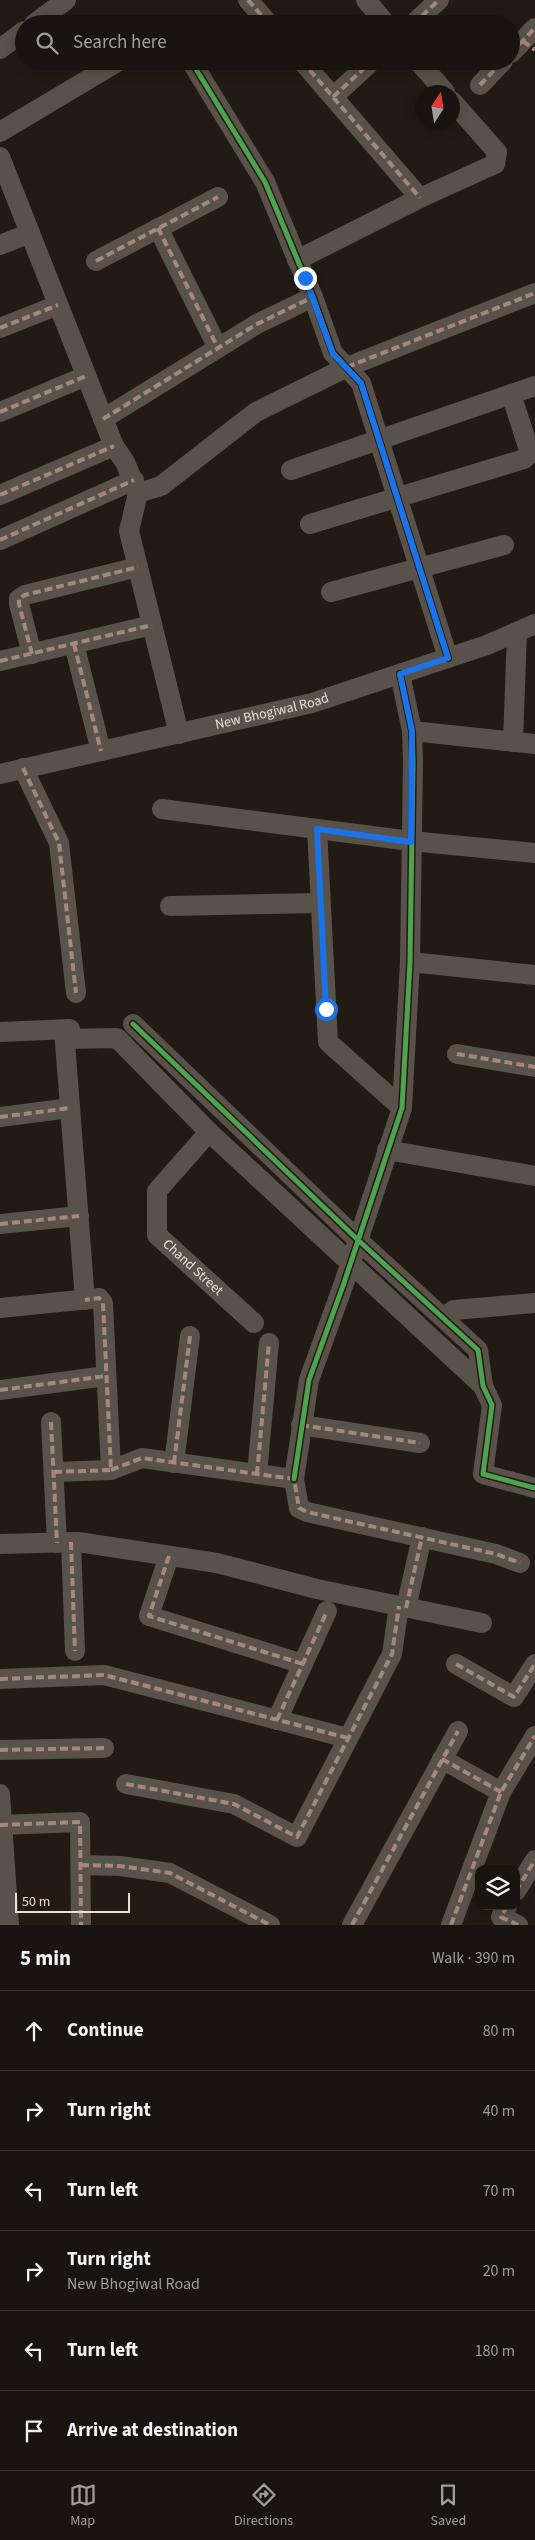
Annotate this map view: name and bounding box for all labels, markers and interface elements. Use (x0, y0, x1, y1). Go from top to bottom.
search box (15, 15, 520, 70)
icon: search (33, 29, 61, 57)
text: Search here (73, 29, 167, 56)
north arrow (415, 85, 460, 130)
route end (294, 267, 317, 290)
street label: New Bhogiwal Road (213, 688, 332, 735)
route start (315, 998, 338, 1021)
street label: Chand Street (158, 1235, 228, 1301)
map controls (475, 1865, 520, 1910)
button: layers (475, 1865, 520, 1910)
scale bar (15, 1890, 130, 1913)
text: 50 m (22, 1892, 50, 1912)
text: 5 min (20, 1943, 71, 1973)
text: Walk · 390 m (432, 1947, 515, 1969)
icon: ahead (20, 2017, 48, 2045)
text: Continue (67, 2017, 144, 2044)
text: 80 m (483, 2020, 515, 2042)
icon: right (20, 2097, 48, 2125)
text: Turn right (67, 2097, 151, 2124)
text: 40 m (483, 2100, 515, 2122)
icon: left (20, 2177, 48, 2205)
text: Turn left (67, 2177, 138, 2204)
text: 70 m (483, 2180, 515, 2202)
text: Turn right (67, 2246, 151, 2273)
icon: right (20, 2257, 48, 2285)
text: 20 m (483, 2260, 515, 2282)
text: New Bhogiwal Road (67, 2273, 200, 2295)
icon: left (20, 2337, 48, 2365)
text: Turn left (67, 2337, 138, 2364)
text: 180 m (475, 2340, 515, 2362)
icon: arrive (20, 2417, 48, 2445)
text: Arrive at destination (67, 2417, 238, 2444)
tab: Map (69, 2481, 97, 2531)
tab: Directions (234, 2481, 293, 2531)
tab: Saved (431, 2481, 466, 2531)

